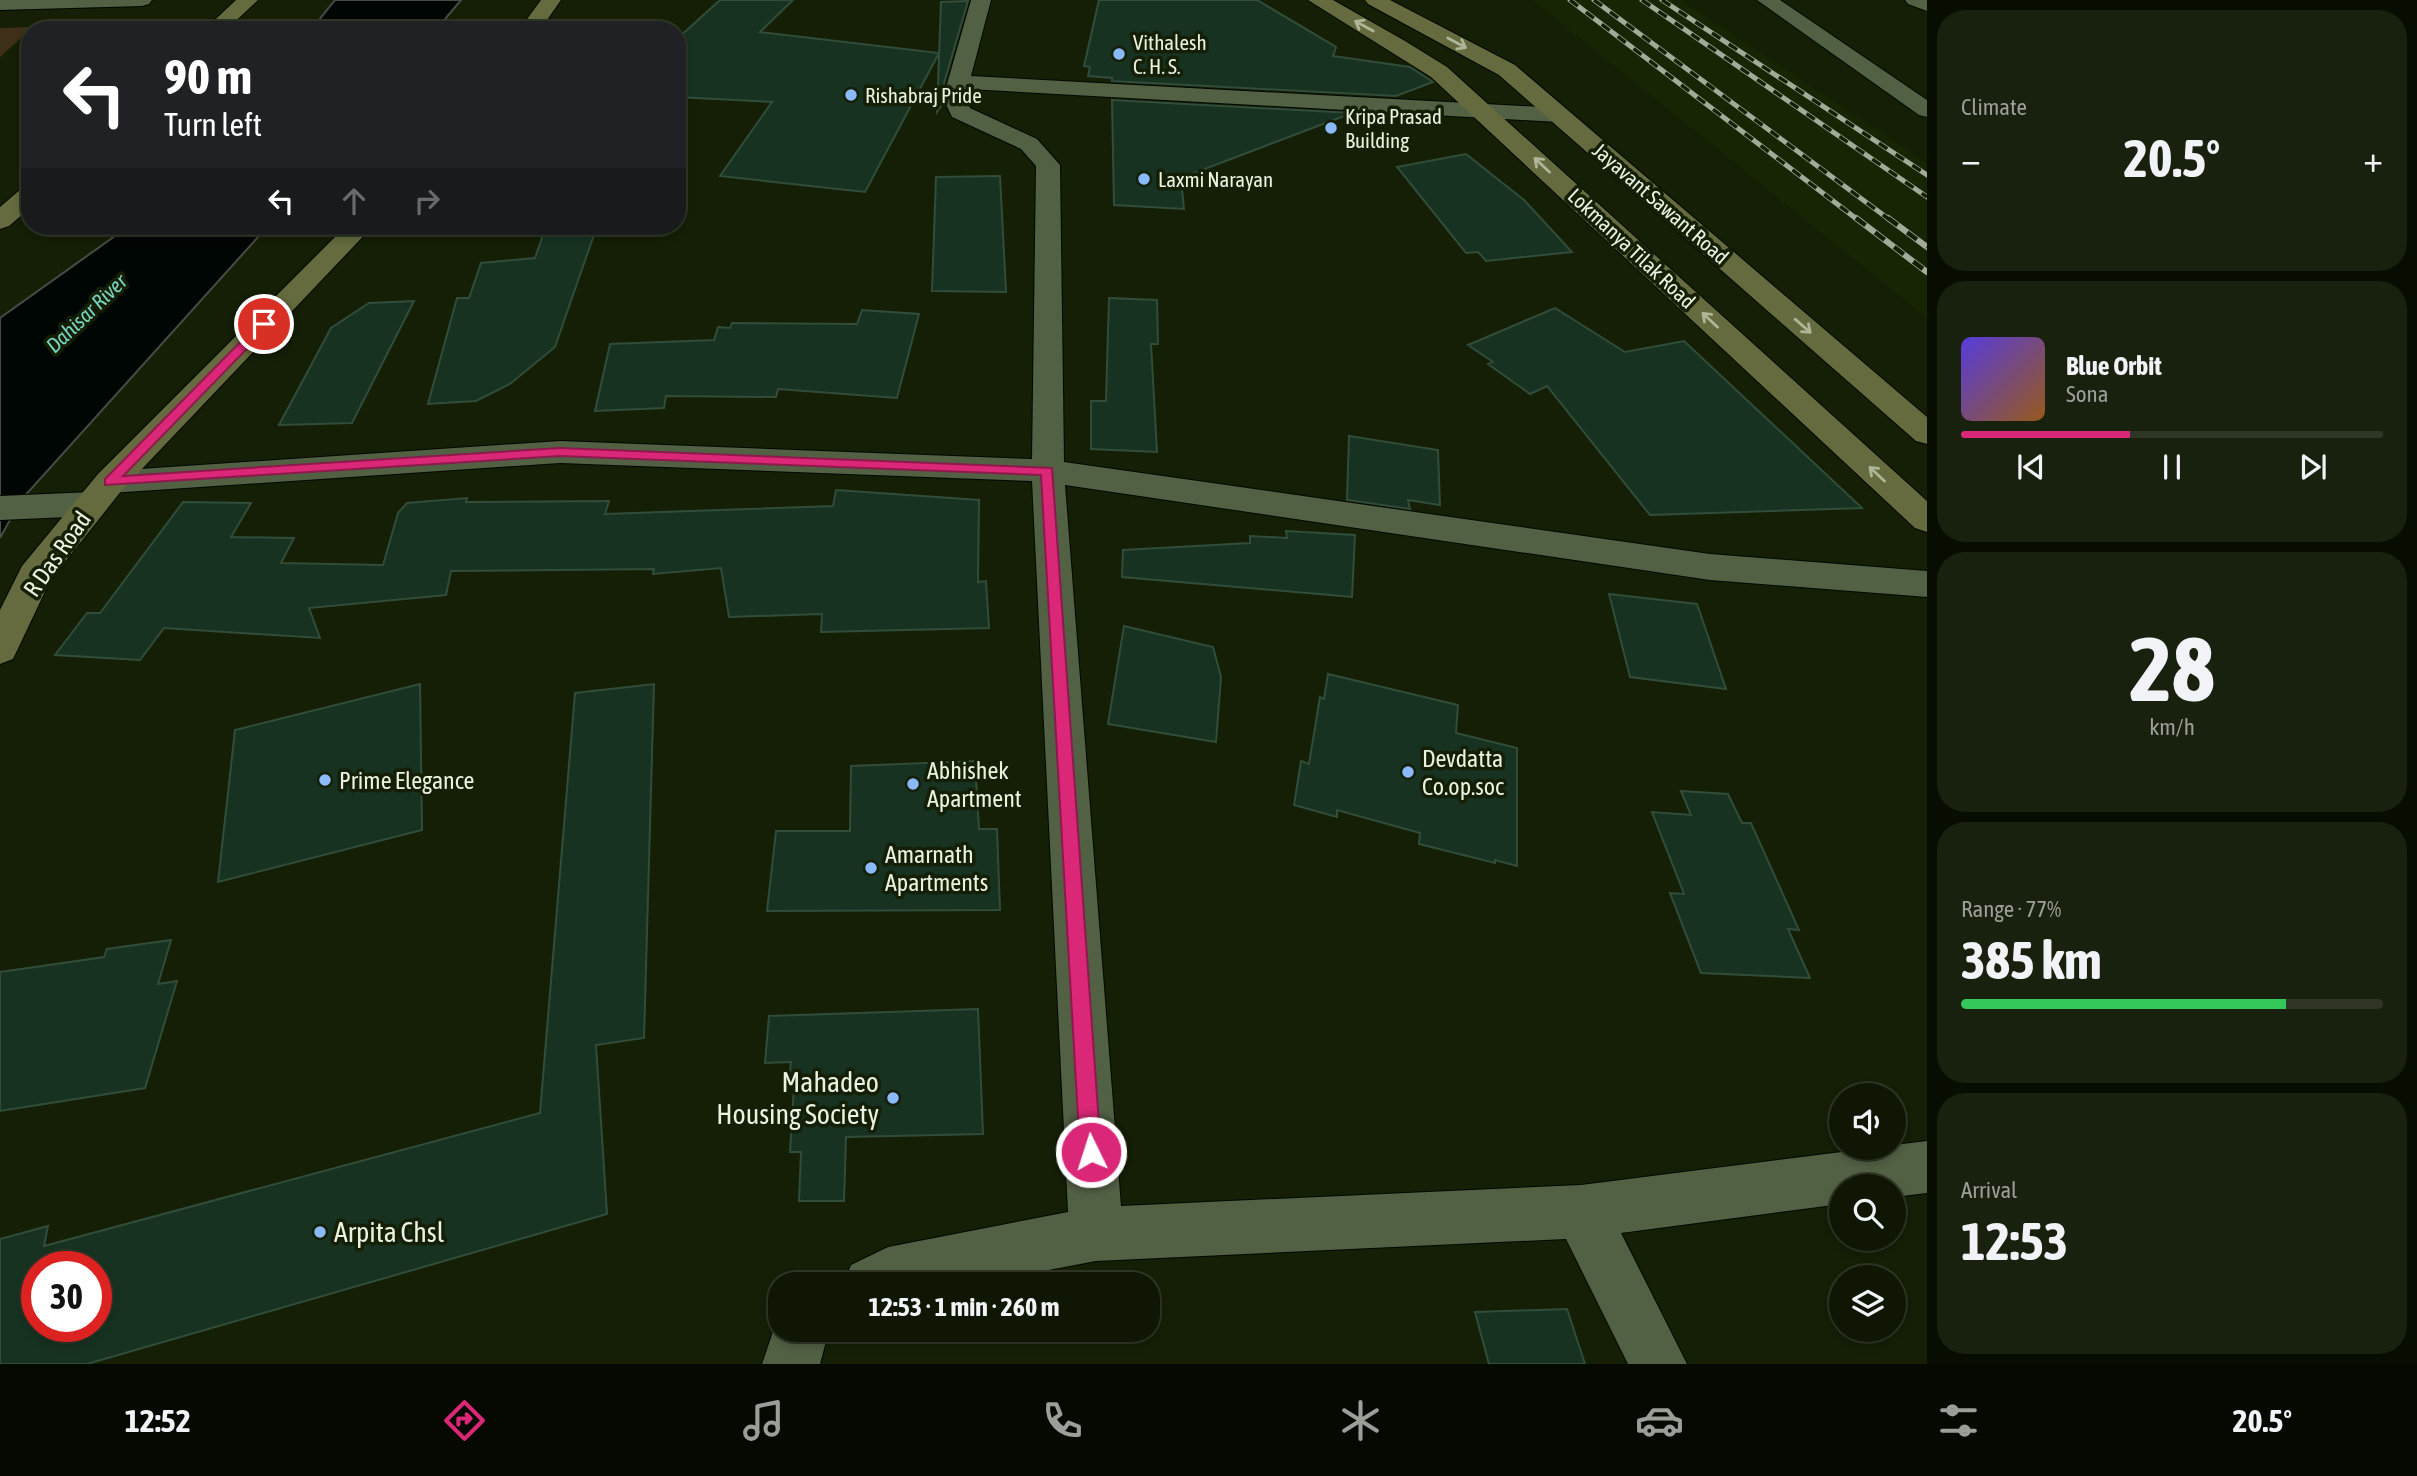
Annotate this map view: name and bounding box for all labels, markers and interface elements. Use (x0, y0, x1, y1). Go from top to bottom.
one-way arrow (1354, 19, 1375, 32)
place label: Vithalesh C. H. S. (1133, 30, 1207, 78)
one-way arrow (1446, 37, 1467, 50)
marker: Vithalesh C. H. S. (1111, 46, 1127, 62)
text: 90 m (164, 48, 252, 104)
icon: left (49, 49, 140, 140)
place label: Rishabraj Pride (865, 83, 982, 107)
marker: Rishabraj Pride (843, 87, 859, 103)
text: Climate (1961, 94, 2027, 120)
place label: Kripa Prasad Building (1345, 104, 1442, 152)
text: Turn left (164, 106, 262, 143)
marker: Kripa Prasad Building (1323, 120, 1339, 136)
text: 20.5° (2124, 128, 2220, 188)
text: − (1961, 137, 1981, 180)
text: + (2363, 137, 2383, 180)
street label: Jayavant Sawant Road (1588, 138, 1734, 268)
one-way arrow (1534, 157, 1551, 174)
place label: Laxmi Narayan (1158, 167, 1273, 191)
marker: Laxmi Narayan (1136, 171, 1152, 187)
icon: left (262, 182, 300, 220)
icon: ahead (335, 182, 373, 220)
icon: right (408, 182, 446, 220)
street label: Lokmanya Tilak Road (1564, 183, 1700, 313)
water label: Dahisar River (41, 268, 132, 357)
pin (234, 294, 294, 354)
icon: arrive (245, 305, 283, 343)
one-way arrow (1702, 311, 1719, 328)
one-way arrow (1793, 318, 1811, 334)
text: Blue Orbit (2066, 351, 2162, 381)
text: Sona (2066, 381, 2108, 407)
icon: previous (2012, 448, 2050, 486)
icon: pause (2153, 448, 2191, 486)
icon: next (2294, 448, 2332, 486)
one-way arrow (1868, 466, 1886, 482)
street label: R Das Road (18, 506, 96, 602)
text: 28 (2129, 616, 2215, 720)
text: km/h (2149, 714, 2195, 740)
place label: Devdatta Co.op.soc (1422, 745, 1504, 800)
place label: Abhishek Apartment (927, 757, 1022, 812)
marker: Devdatta Co.op.soc (1400, 764, 1416, 780)
place label: Prime Elegance (339, 767, 474, 794)
marker: Prime Elegance (317, 772, 333, 788)
marker: Abhishek Apartment (905, 776, 921, 792)
place label: Amarnath Apartments (885, 841, 988, 896)
marker: Amarnath Apartments (863, 860, 879, 876)
text: Range · 77% (1961, 896, 2061, 922)
text: 385 km (1961, 930, 2102, 990)
place label: Mahadeo Housing Society (716, 1066, 879, 1130)
map controls (1829, 1083, 1906, 1342)
button: sound (1829, 1083, 1906, 1160)
marker: Mahadeo Housing Society (885, 1090, 901, 1106)
position arrow (1054, 1115, 1128, 1189)
button: search (1829, 1174, 1906, 1251)
text: Arrival (1961, 1177, 2017, 1203)
text: 12:53 (1961, 1211, 2068, 1271)
place label: Arpita Chsl (334, 1216, 445, 1248)
marker: Arpita Chsl (312, 1224, 328, 1240)
speed limit sign: 30 (21, 1251, 112, 1342)
button: layers (1829, 1265, 1906, 1342)
text: 12:53 · 1 min · 260 m (869, 1292, 1059, 1322)
icon: directions (440, 1396, 489, 1445)
icon: music (739, 1396, 788, 1445)
icon: phone (1038, 1396, 1087, 1445)
icon: climate (1336, 1396, 1385, 1445)
icon: car (1635, 1396, 1684, 1445)
icon: filters (1934, 1396, 1983, 1445)
text: 12:52 (125, 1402, 191, 1439)
text: 20.5° (2232, 1402, 2292, 1439)

